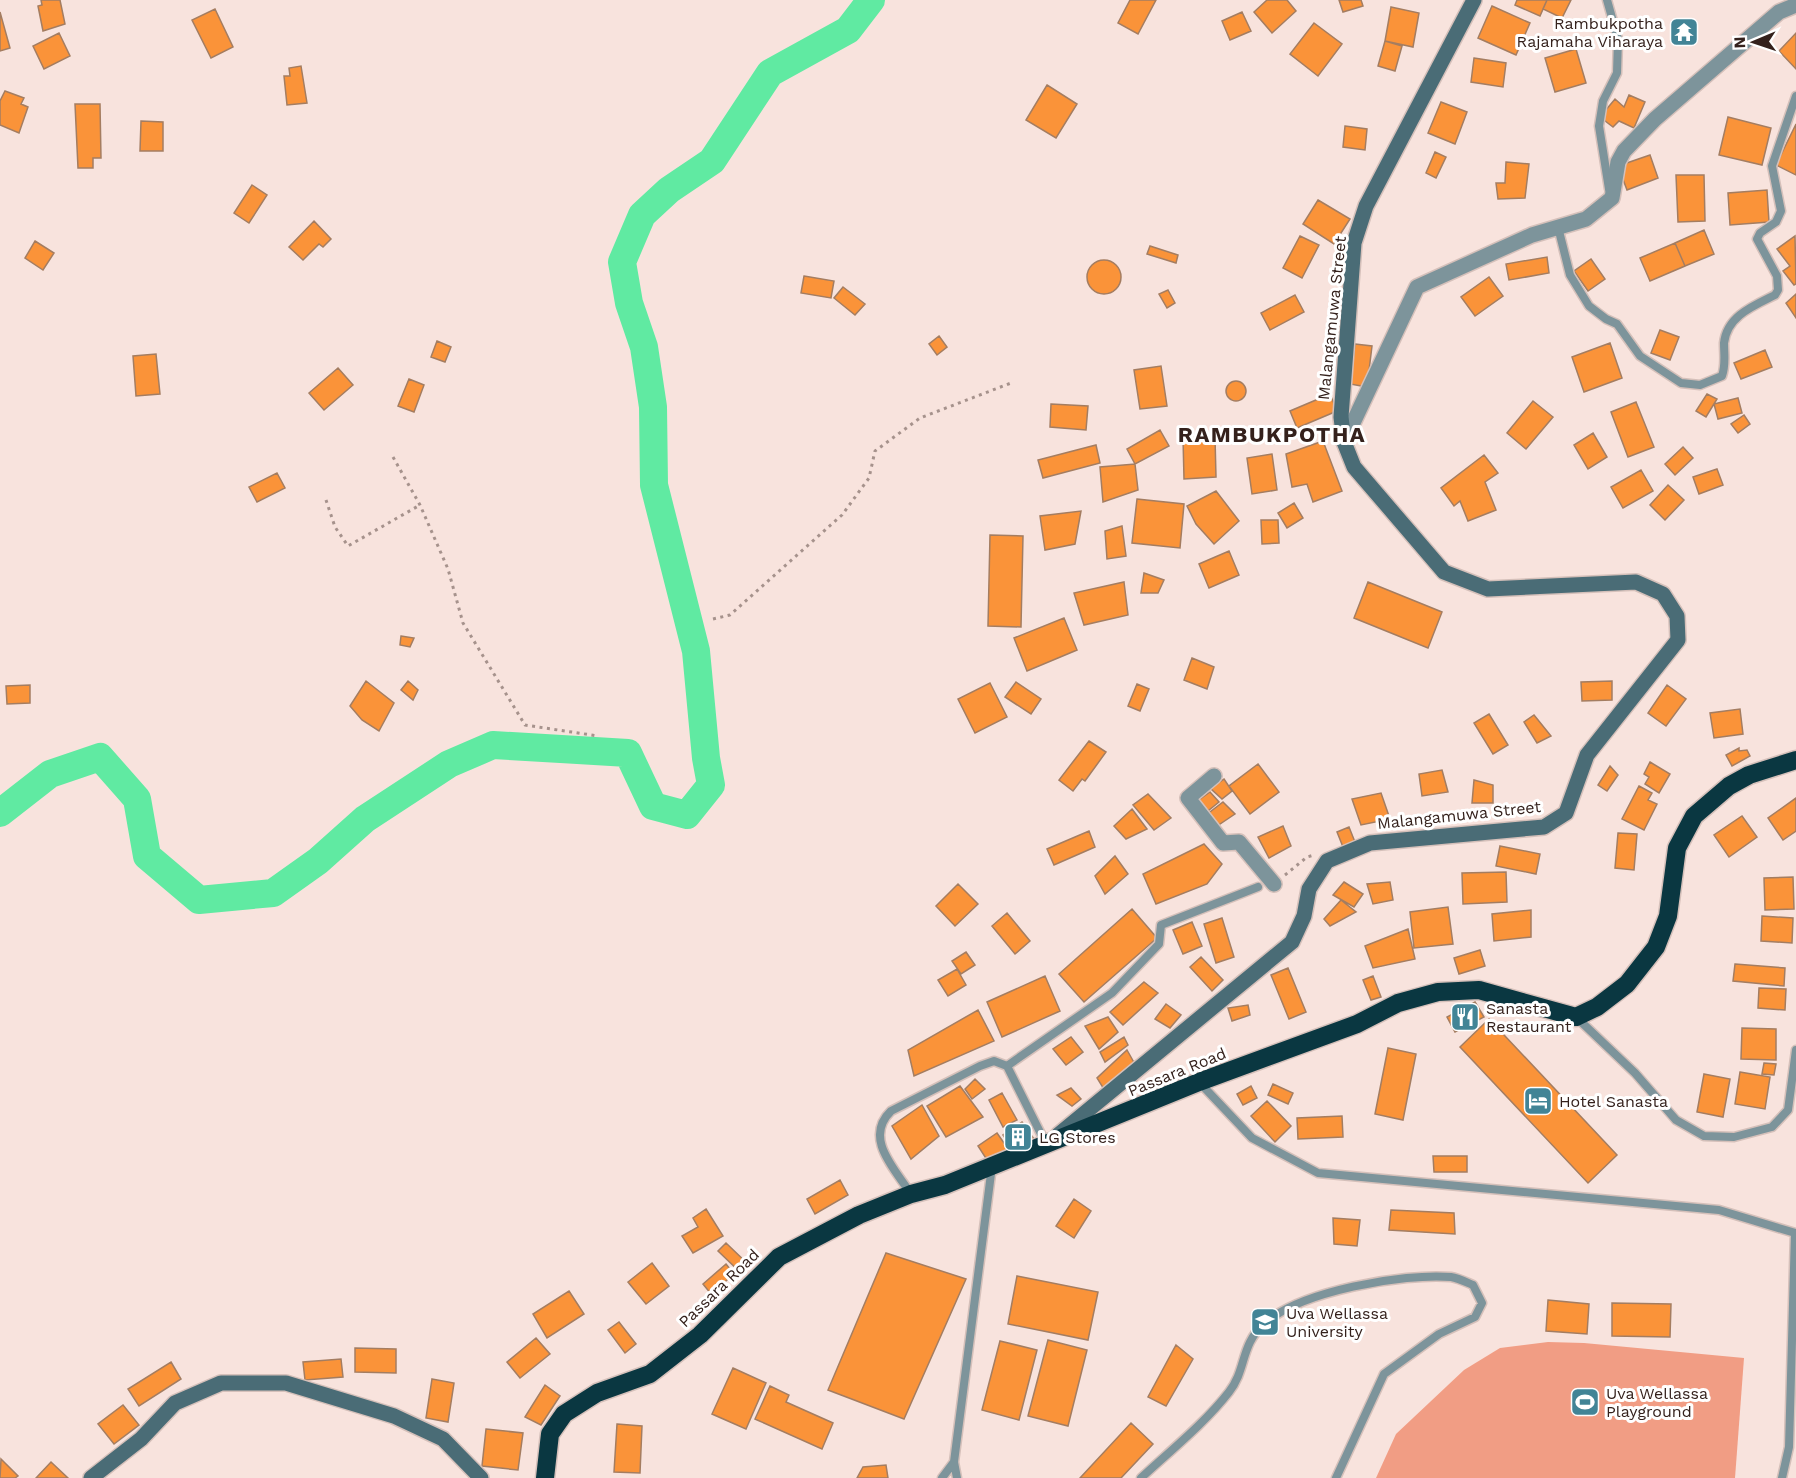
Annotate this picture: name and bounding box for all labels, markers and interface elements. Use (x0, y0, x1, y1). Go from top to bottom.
north arrow (1724, 12, 1784, 72)
place label: Rambukpotha Rajamaha Viharaya (1517, 14, 1663, 51)
temple icon: Rambukpotha Rajamaha Viharaya (1668, 16, 1700, 48)
text: N (1730, 36, 1749, 49)
street label: Malangamuwa Street (1314, 235, 1350, 401)
district label: RAMBUKPOTHA (1178, 422, 1366, 447)
street label: Malangamuwa Street (1376, 797, 1542, 833)
place label: Sanasta Restaurant (1486, 999, 1572, 1036)
restaurant icon: Sanasta Restaurant (1449, 1001, 1481, 1033)
street label: Passara Road (1125, 1044, 1229, 1100)
hotel icon: Hotel Sanasta (1522, 1085, 1554, 1117)
place label: Hotel Sanasta (1559, 1092, 1668, 1111)
building icon: LG Stores (1002, 1121, 1034, 1153)
place label: LG Stores (1039, 1128, 1116, 1147)
street label: Passara Road (675, 1245, 763, 1331)
place label: Uva Wellassa University (1286, 1304, 1388, 1341)
school or university icon: Uva Wellassa University (1249, 1306, 1281, 1338)
place label: Uva Wellassa Playground (1606, 1384, 1708, 1421)
sports icon: Uva Wellassa Playground (1569, 1386, 1601, 1418)

